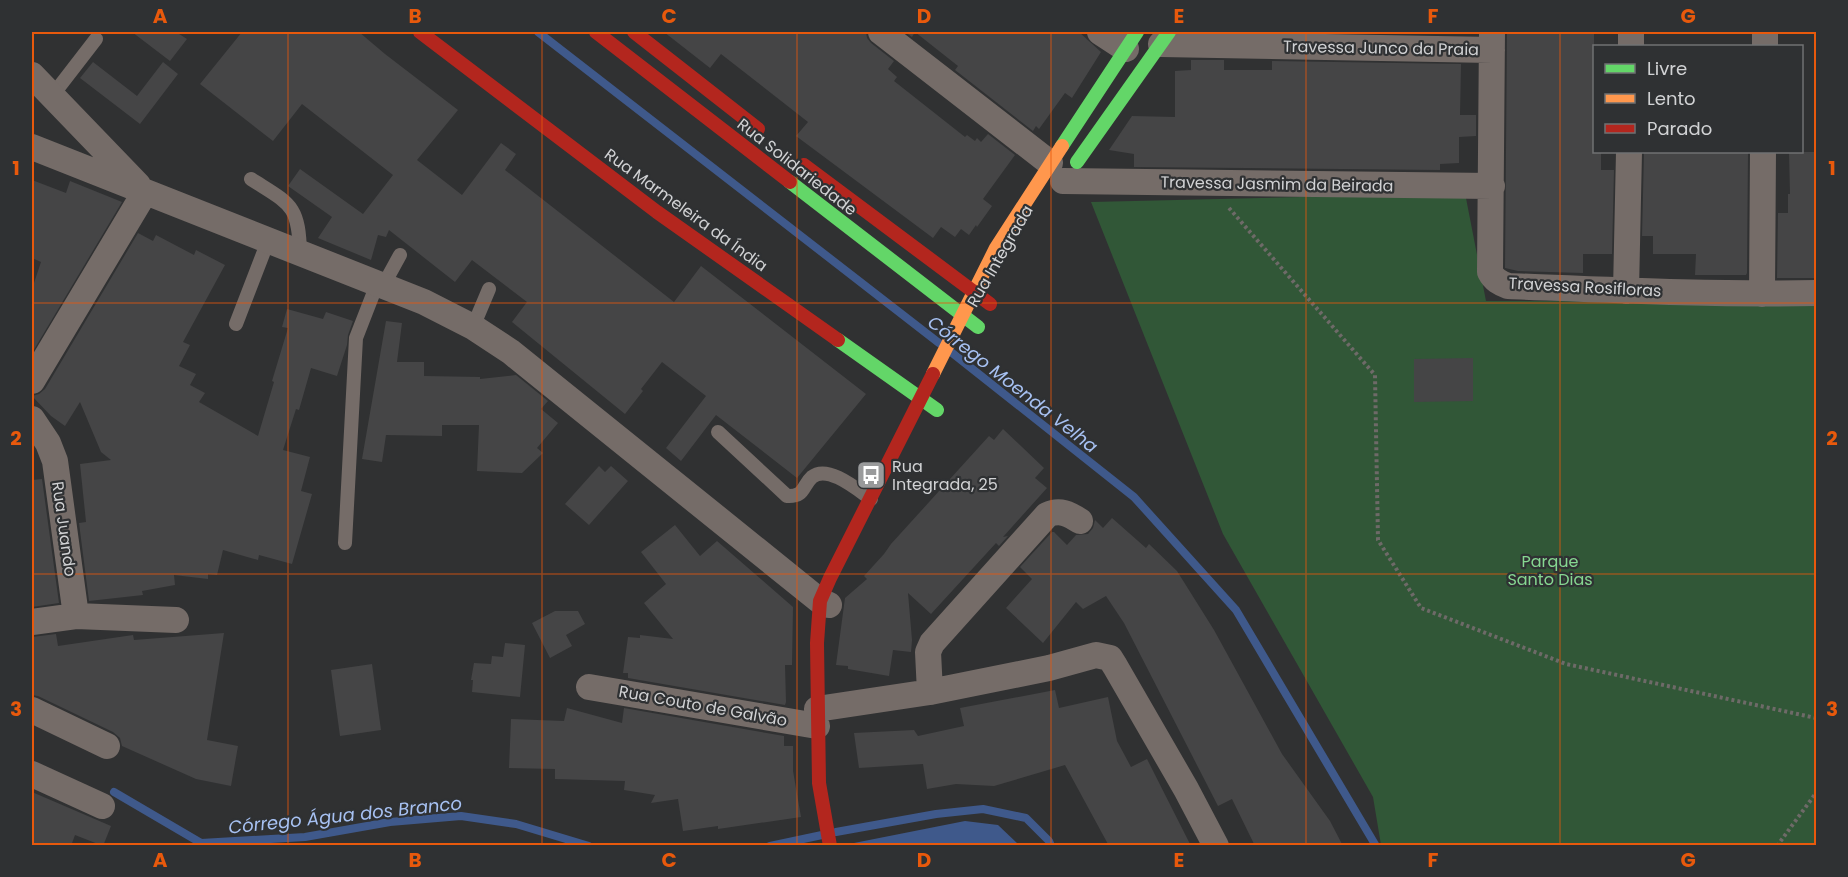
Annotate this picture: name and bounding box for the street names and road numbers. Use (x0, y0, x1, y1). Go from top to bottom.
street label: Travessa Junco da Praia (1283, 35, 1479, 61)
street label: Rua Solidariedade (732, 113, 862, 221)
street label: Rua Marmeleira da Índia (600, 143, 772, 277)
street label: Travessa Jasmim da Beirada (1160, 170, 1394, 198)
street label: Rua Integrada (961, 201, 1039, 311)
street label: Travessa Rosifloras (1508, 272, 1662, 302)
street label: Rua Juando (46, 480, 82, 578)
street label: Rua Couto de Galvão (617, 680, 789, 732)

